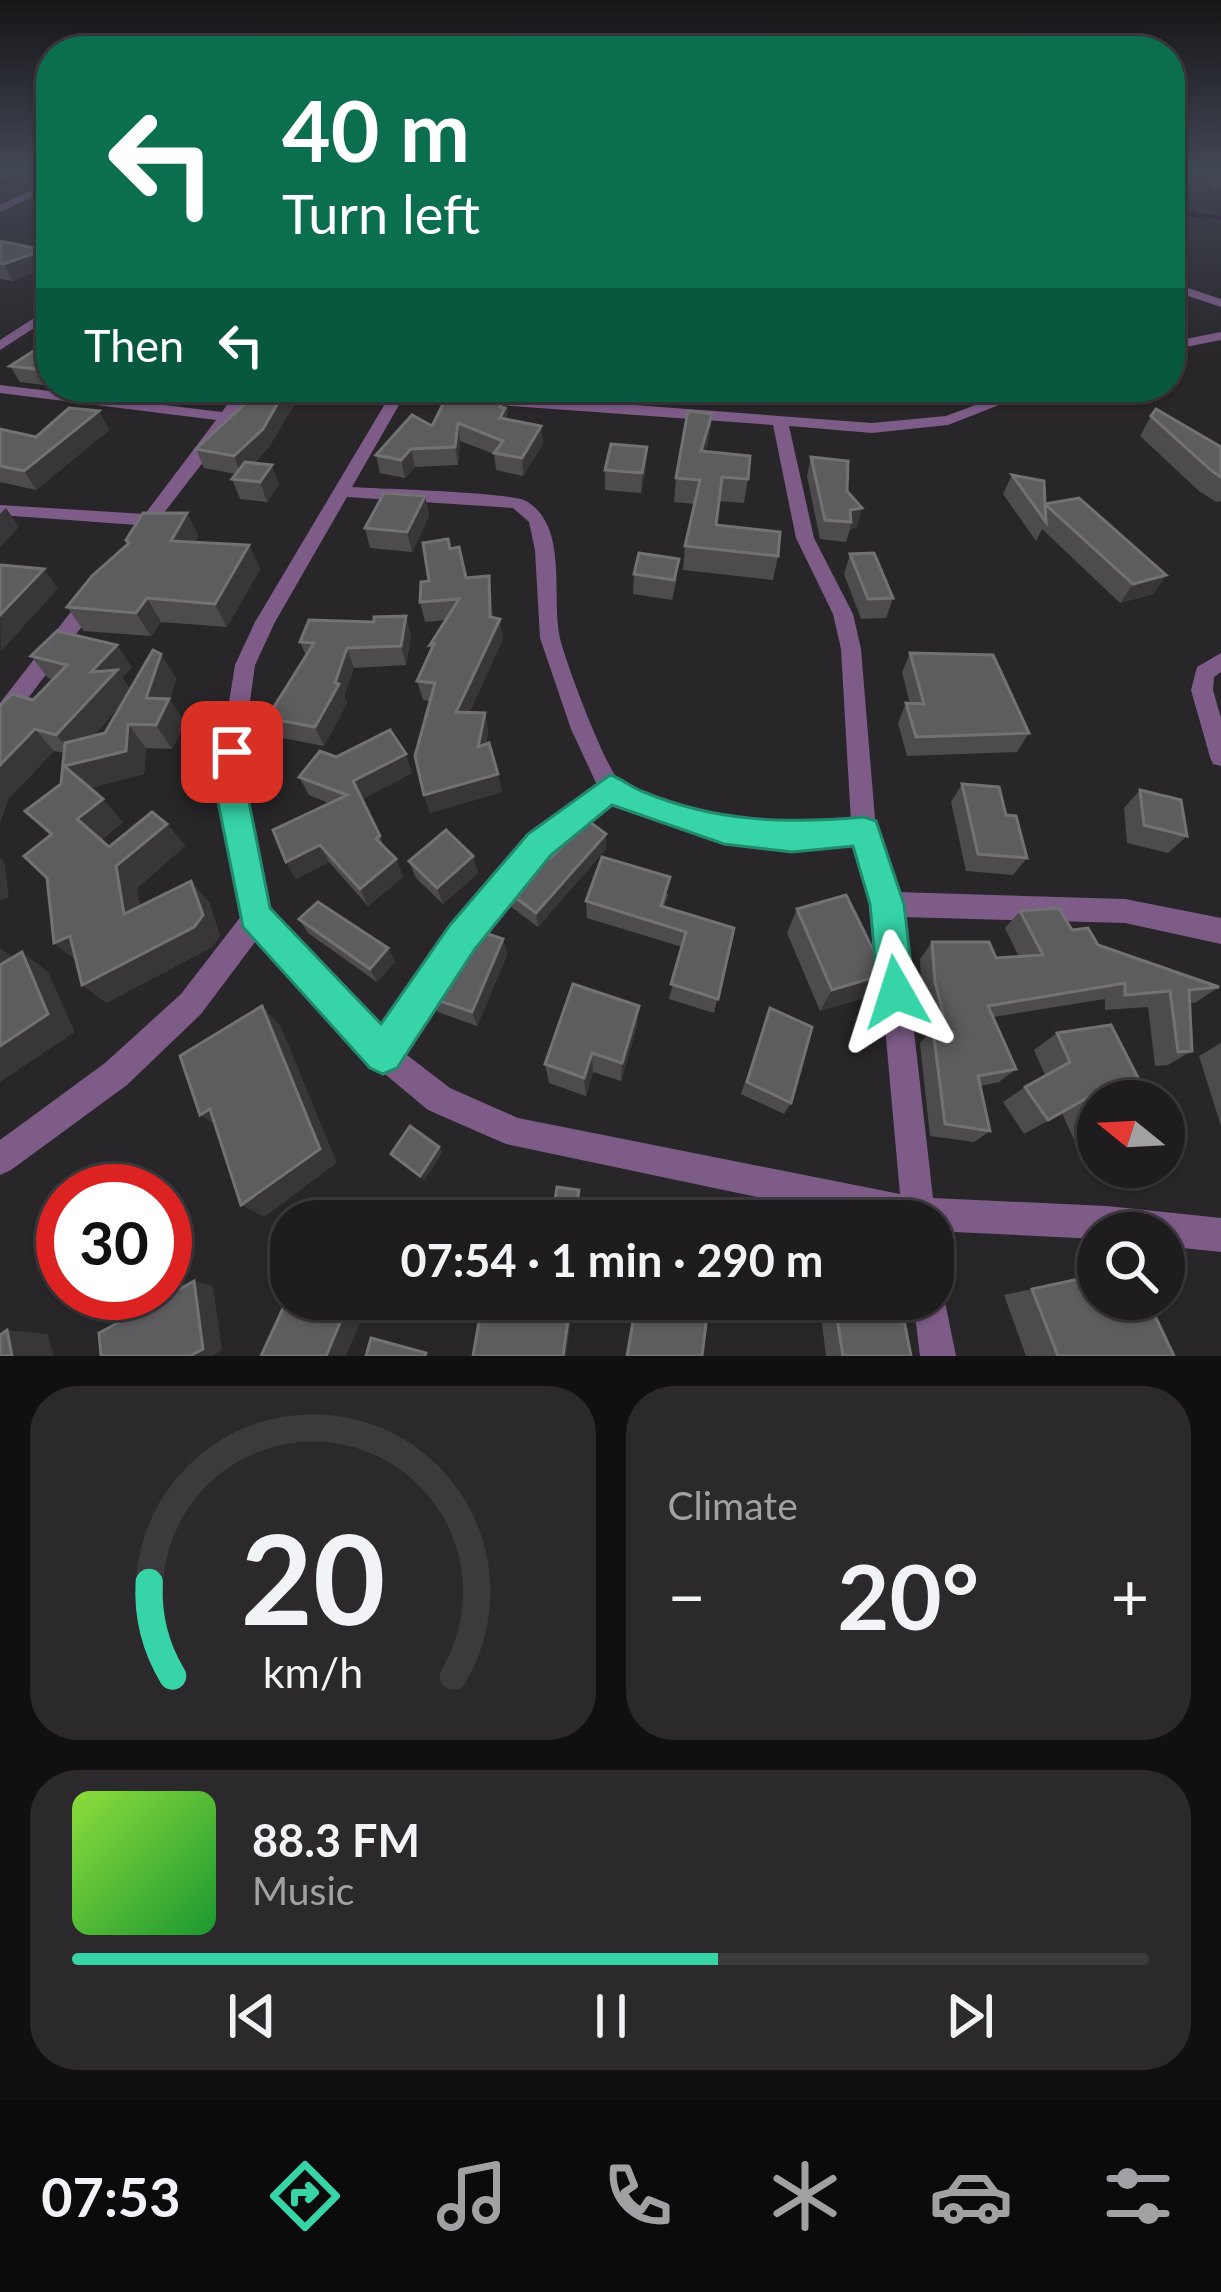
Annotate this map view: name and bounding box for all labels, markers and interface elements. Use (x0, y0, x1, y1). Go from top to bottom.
text: 40 m (282, 79, 470, 180)
icon: left (84, 84, 240, 240)
text: Turn left (282, 181, 480, 246)
icon: left (208, 312, 274, 378)
text: Then (84, 318, 184, 372)
pin (181, 701, 283, 803)
icon: arrive (199, 719, 265, 785)
position arrow (833, 929, 959, 1055)
north arrow (1077, 1080, 1185, 1188)
map controls (1077, 1080, 1185, 1320)
speed limit sign: 30 (36, 1164, 192, 1320)
button: search (1077, 1212, 1185, 1320)
text: 07:54 · 1 min · 290 m (401, 1233, 823, 1287)
text: Climate (668, 1482, 798, 1528)
text: 20 (240, 1502, 385, 1652)
text: 20° (837, 1541, 979, 1649)
text: − (668, 1556, 706, 1635)
text: + (1111, 1556, 1149, 1635)
text: km/h (263, 1646, 363, 1697)
text: 88.3 FM (252, 1813, 420, 1867)
text: Music (252, 1867, 354, 1913)
icon: previous (219, 1983, 285, 2049)
icon: pause (578, 1983, 644, 2049)
icon: next (937, 1983, 1003, 2049)
icon: directions (263, 2154, 347, 2238)
icon: music (430, 2154, 514, 2238)
icon: phone (596, 2154, 680, 2238)
icon: climate (763, 2154, 847, 2238)
icon: car (929, 2154, 1013, 2238)
icon: filters (1096, 2154, 1180, 2238)
text: 07:53 (41, 2164, 180, 2229)

